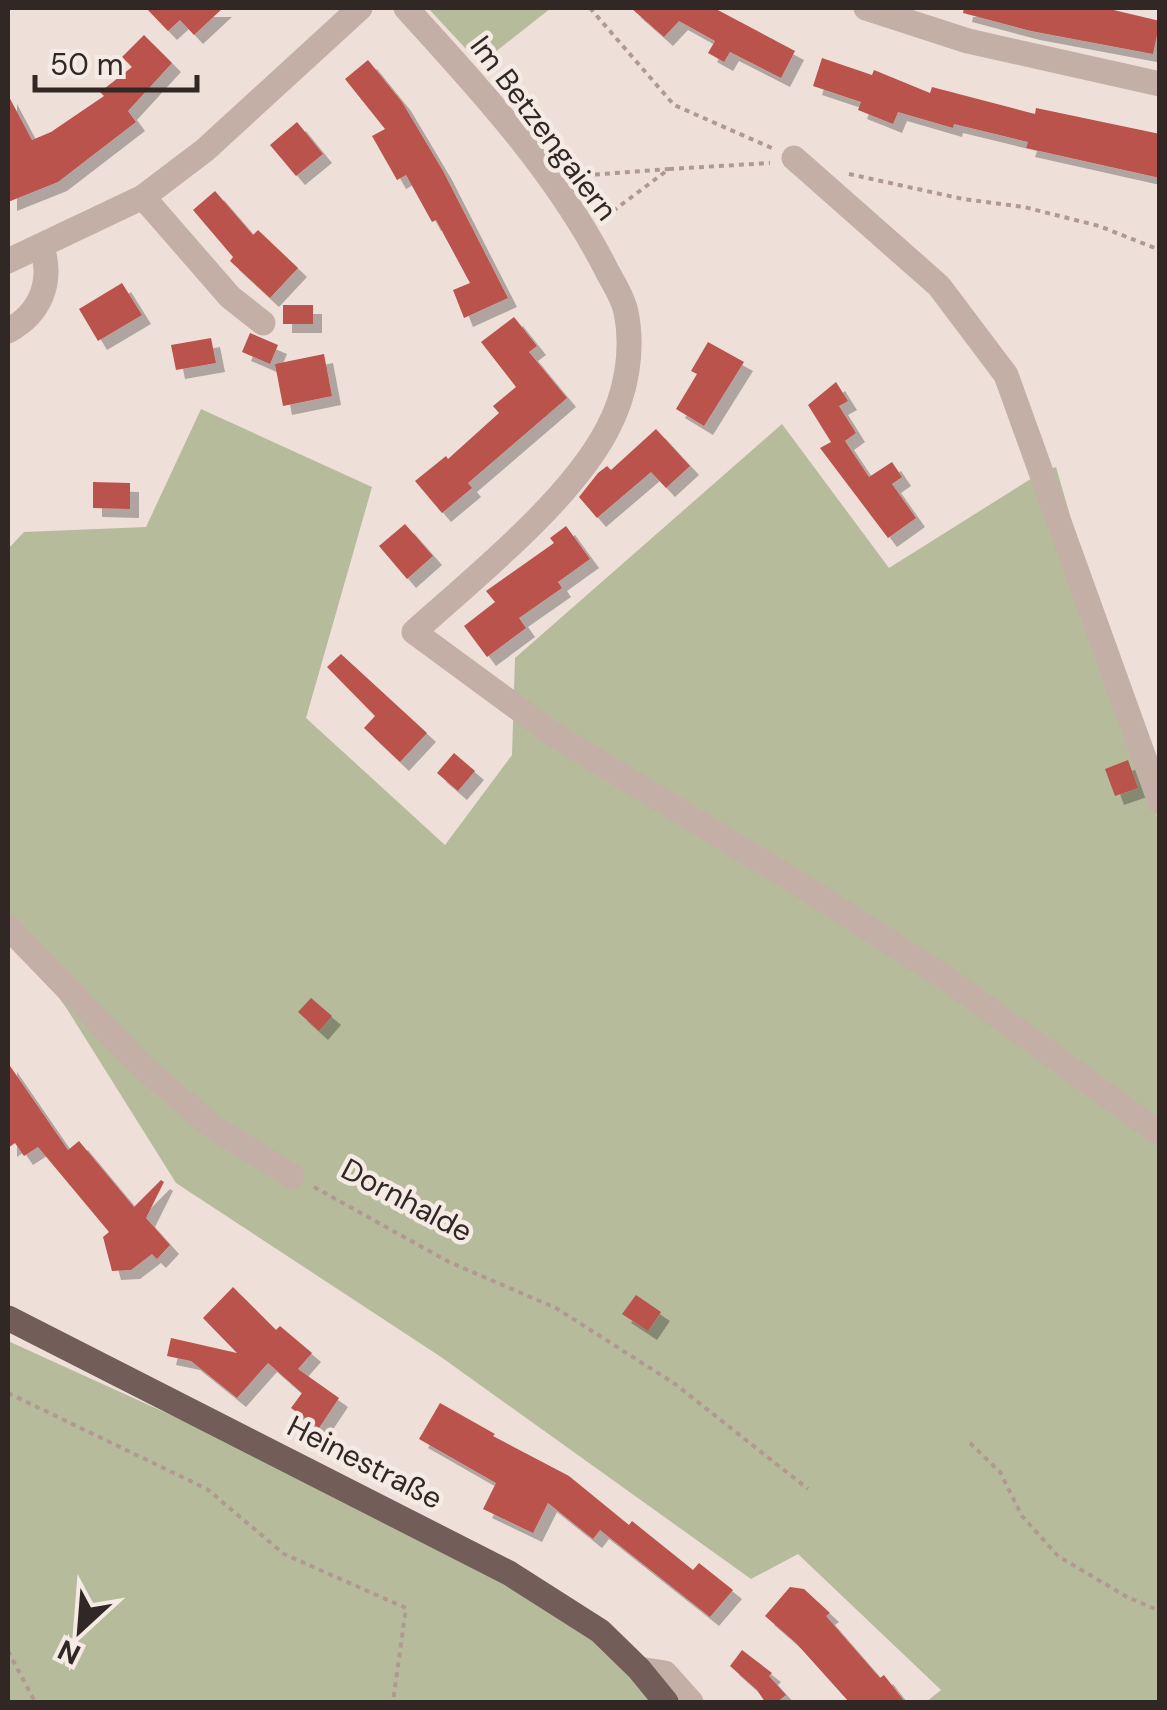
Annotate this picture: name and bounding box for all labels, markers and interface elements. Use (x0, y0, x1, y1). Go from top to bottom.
street label: Im Betzengaiern (462, 28, 626, 228)
scale bar (35, 30, 198, 92)
text: 50 m (50, 45, 124, 84)
street label: Dornhalde (335, 1149, 479, 1251)
street label: Heinestraße (281, 1406, 449, 1518)
north arrow (30, 1580, 130, 1680)
text: N (52, 1631, 87, 1673)

